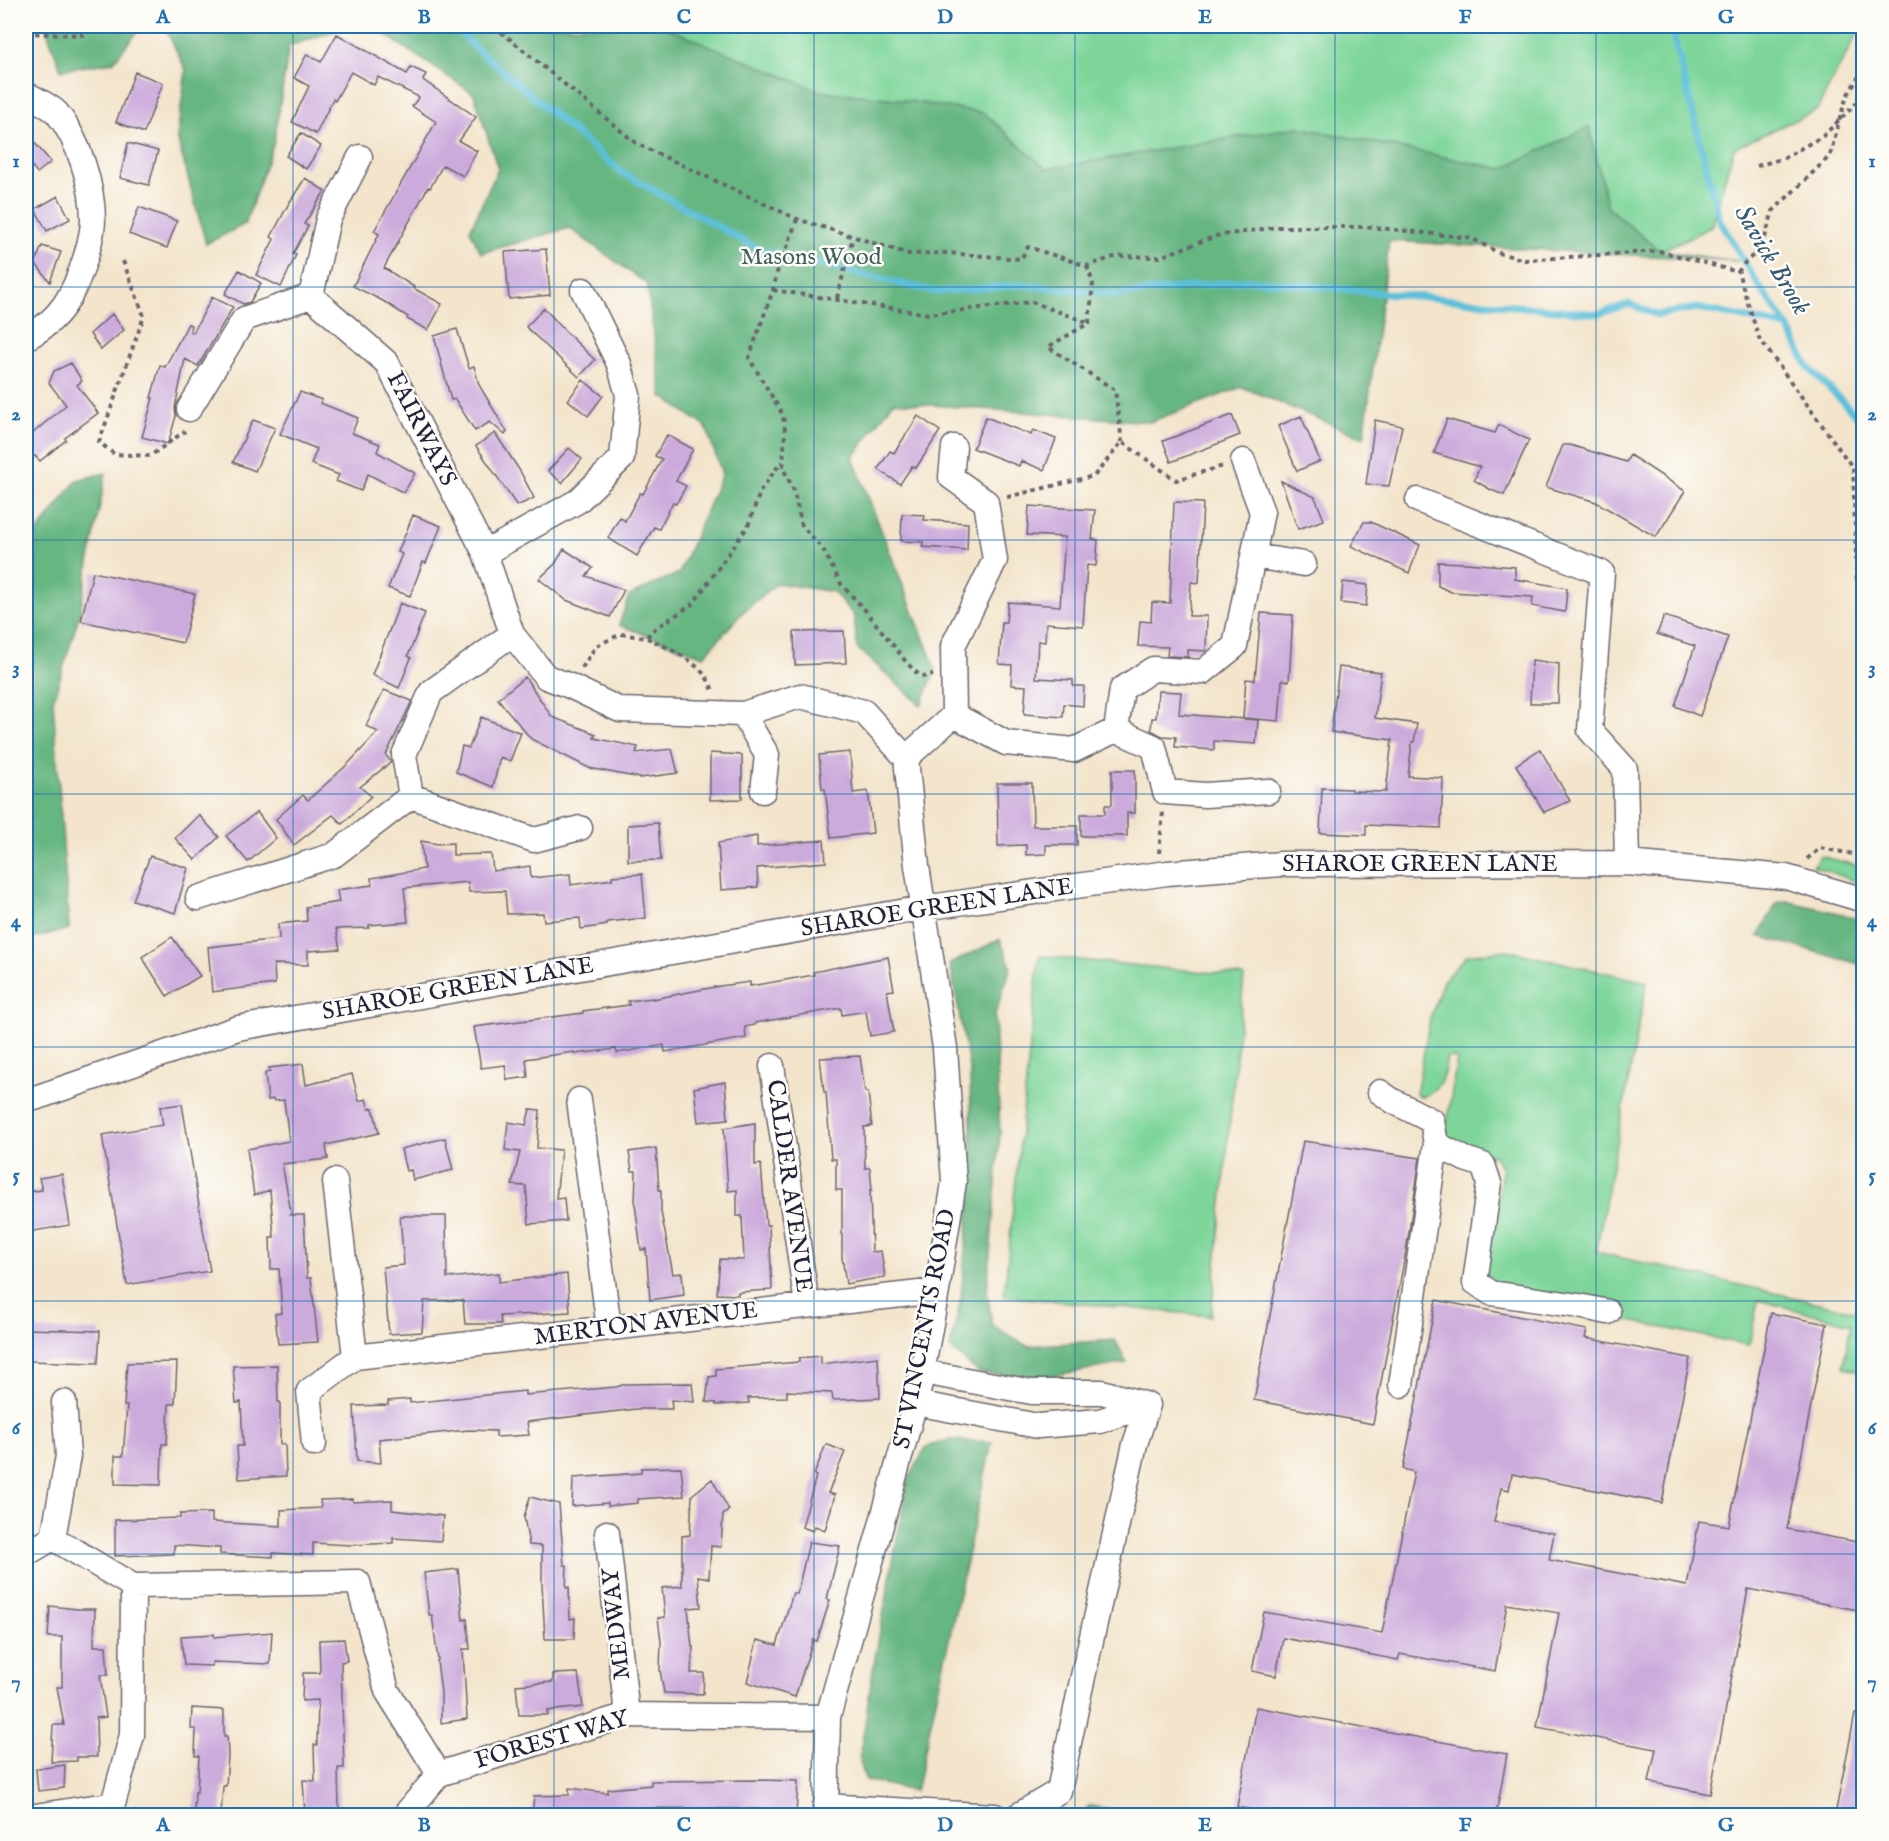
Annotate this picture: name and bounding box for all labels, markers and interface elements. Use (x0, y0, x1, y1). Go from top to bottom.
text: A (155, 5, 171, 30)
text: B (417, 5, 431, 30)
text: C (677, 5, 691, 30)
text: D (937, 5, 953, 30)
text: E (1198, 5, 1212, 30)
text: F (1459, 5, 1472, 30)
text: G (1718, 5, 1735, 30)
text: 1 (12, 149, 20, 174)
text: 1 (1868, 149, 1876, 174)
water label: Savick Brook (1726, 199, 1818, 322)
park label: Masons Wood (741, 242, 882, 273)
street label: FAIRWAYS (379, 366, 463, 492)
text: 2 (11, 402, 21, 427)
text: 2 (1867, 402, 1877, 427)
text: 3 (12, 656, 20, 681)
text: 3 (1868, 656, 1876, 681)
street label: SHAROE GREEN LANE (1282, 849, 1558, 880)
street label: SHAROE GREEN LANE (799, 871, 1075, 945)
text: 4 (11, 909, 22, 934)
text: 4 (1867, 909, 1878, 934)
street label: SHAROE GREEN LANE (320, 950, 596, 1028)
street label: CALDER AVENUE (759, 1078, 819, 1294)
text: 5 (12, 1163, 20, 1188)
text: 5 (1868, 1163, 1876, 1188)
street label: ST VINCENTS ROAD (887, 1206, 963, 1452)
street label: MERTON AVENUE (532, 1295, 760, 1353)
text: 6 (12, 1416, 22, 1441)
text: 6 (1868, 1416, 1878, 1441)
street label: MEDWAY (596, 1565, 638, 1681)
text: 7 (11, 1670, 21, 1695)
text: 7 (1867, 1670, 1877, 1695)
street label: FOREST WAY (471, 1703, 634, 1777)
text: A (155, 1813, 171, 1838)
text: B (417, 1813, 431, 1838)
text: C (677, 1813, 691, 1838)
text: D (937, 1813, 953, 1838)
text: E (1198, 1813, 1212, 1838)
text: F (1459, 1813, 1472, 1838)
text: G (1718, 1813, 1735, 1838)

